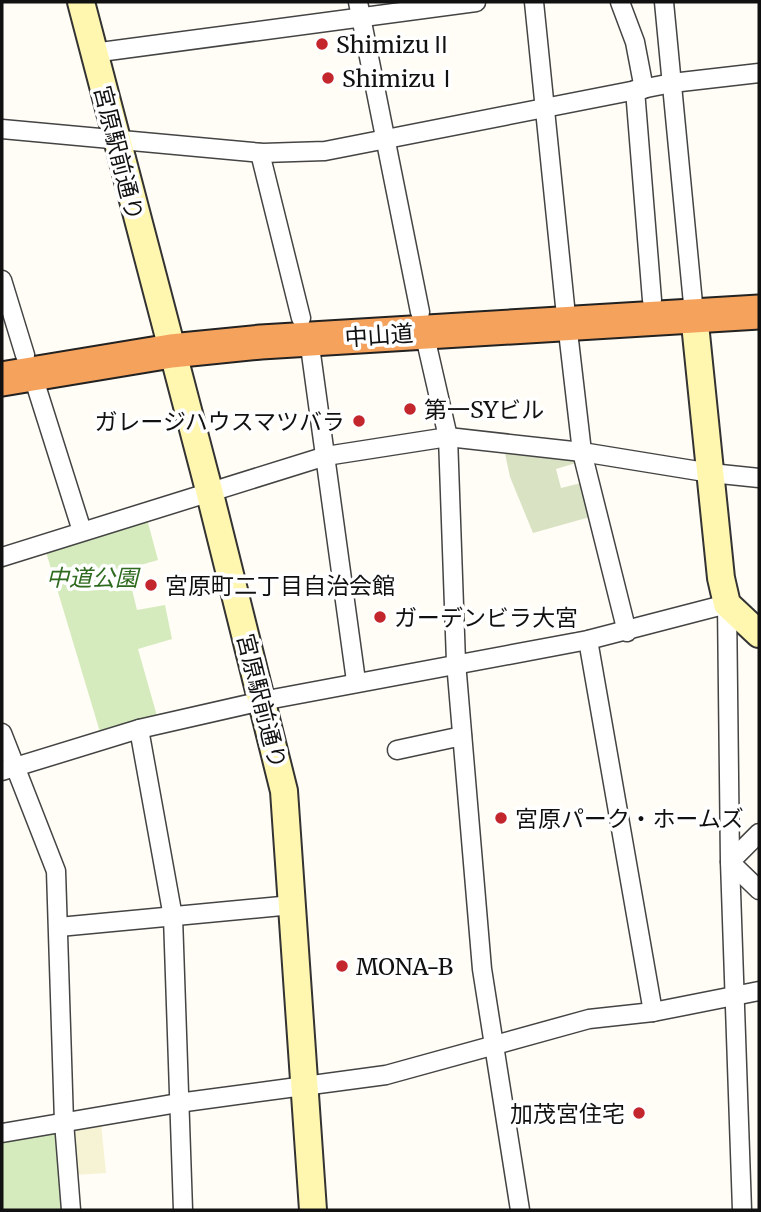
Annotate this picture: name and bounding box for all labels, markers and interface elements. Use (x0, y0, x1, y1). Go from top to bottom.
place label: ShimizuⅡ (336, 30, 452, 59)
marker: ShimizuⅡ (314, 36, 330, 52)
place label: ShimizuⅠ (342, 64, 458, 93)
marker: ShimizuⅠ (320, 70, 336, 86)
street label: 宮原駅前通り (88, 83, 150, 223)
street label: 中山道 (344, 318, 414, 352)
place label: 第一SYビル (424, 395, 544, 424)
marker: 第一SYビル (402, 401, 418, 417)
place label: ガレージハウスマツバラ (95, 407, 345, 436)
marker: ガレージハウスマツバラ (351, 413, 367, 429)
park label: 中道公園 (46, 563, 141, 592)
place label: 宮原町二丁目自治会館 (165, 571, 395, 600)
marker: 宮原町二丁目自治会館 (143, 577, 159, 593)
place label: ガーデンビラ大宮 (394, 603, 578, 632)
marker: ガーデンビラ大宮 (372, 609, 388, 625)
street label: 宮原駅前通り (231, 631, 293, 771)
place label: 宮原パーク・ホームズ (515, 804, 744, 833)
marker: 宮原パーク・ホームズ (493, 810, 509, 826)
place label: MONA-B (356, 952, 453, 981)
marker: MONA-B (334, 958, 350, 974)
place label: 加茂宮住宅 (510, 1099, 625, 1128)
marker: 加茂宮住宅 (631, 1105, 647, 1121)

